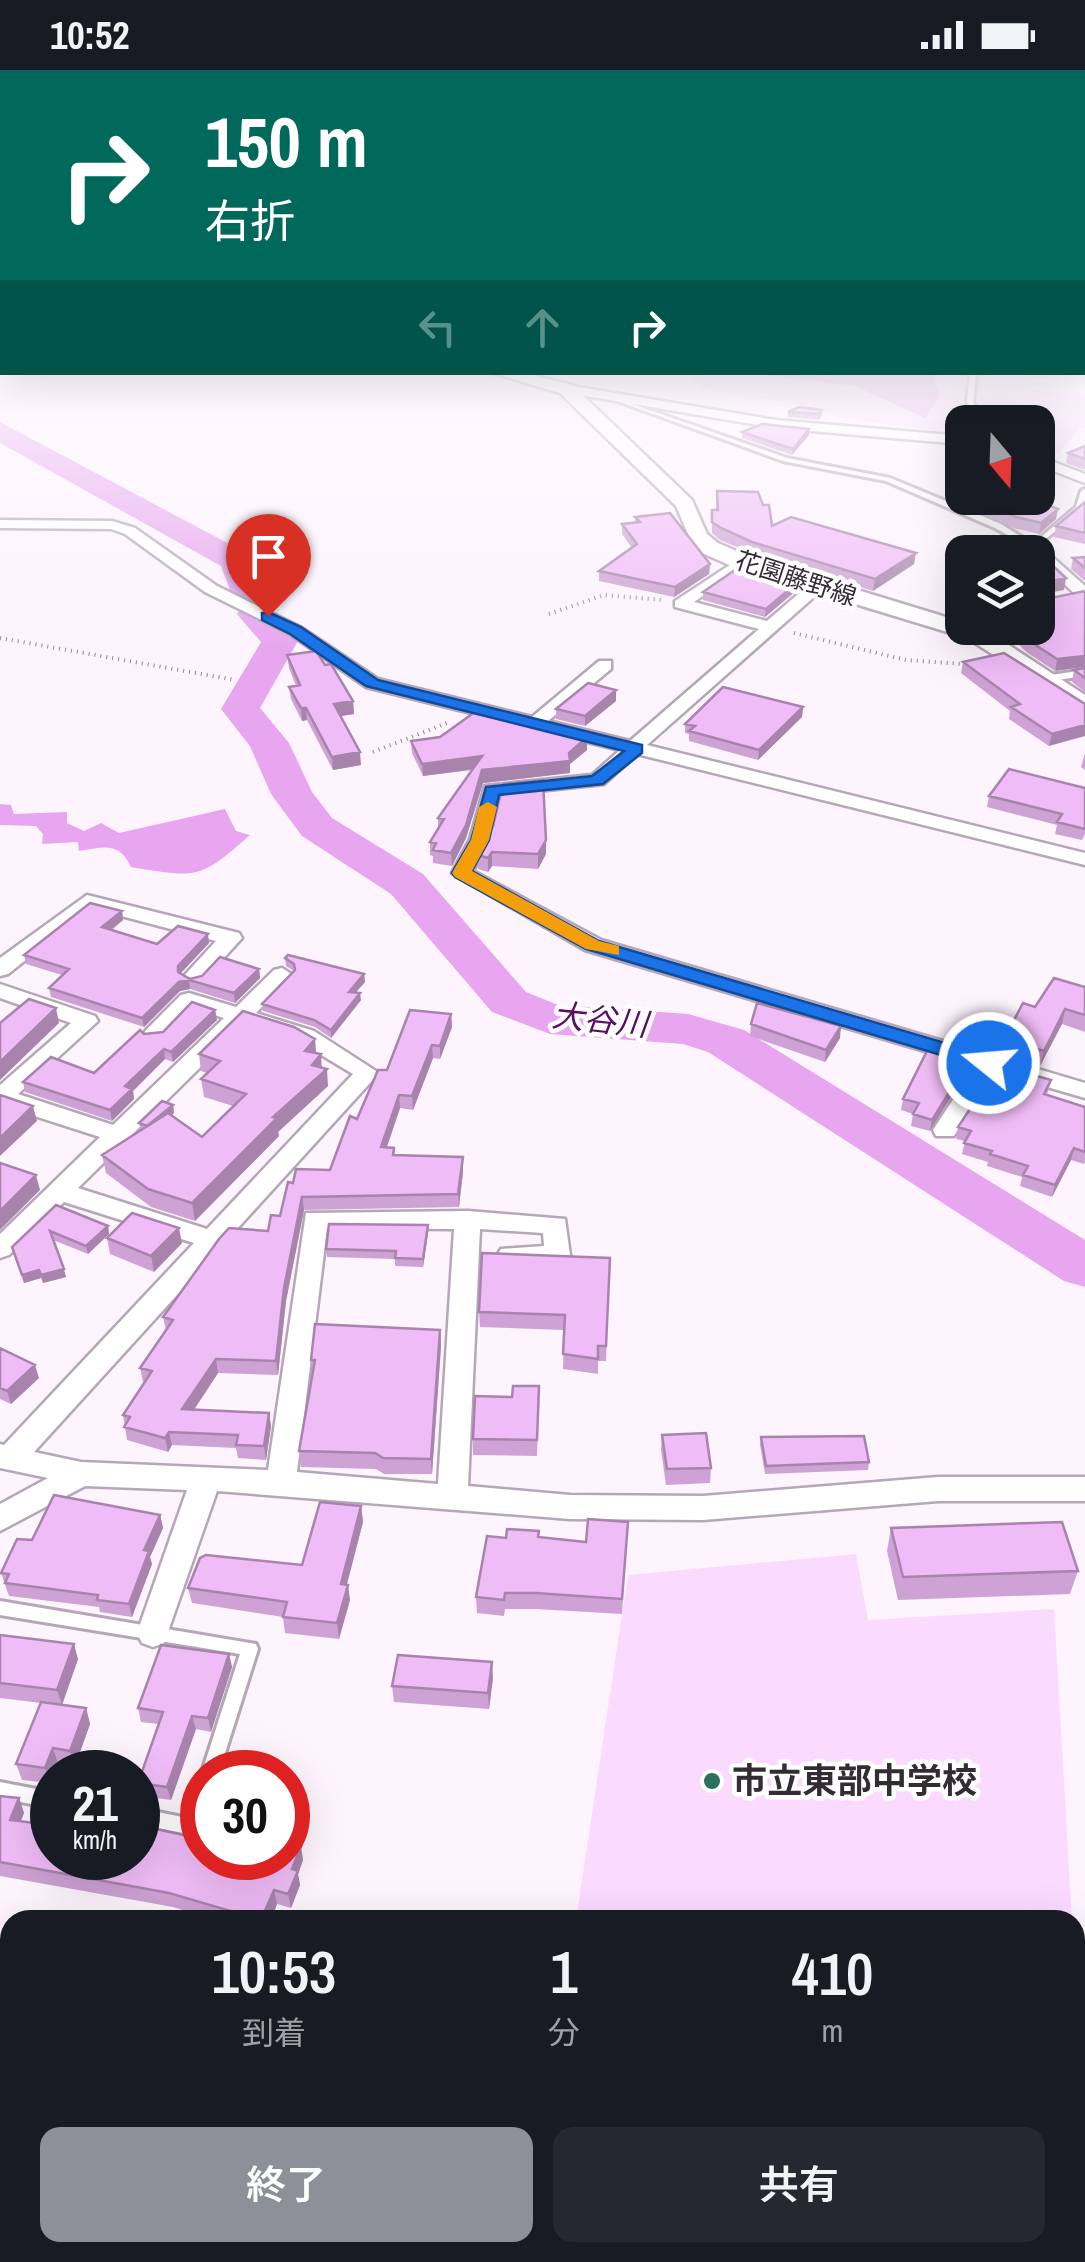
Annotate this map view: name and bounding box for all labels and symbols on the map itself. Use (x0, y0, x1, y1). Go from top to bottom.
north arrow (945, 405, 1055, 515)
pin (226, 514, 311, 617)
street label: 花園藤野線 (731, 543, 861, 613)
water label: 大谷川 (550, 993, 653, 1046)
position arrow (937, 1011, 1041, 1115)
speed limit sign: 30 (180, 1750, 310, 1880)
place label: 市立東部中学校 (732, 1757, 977, 1804)
marker: 市立東部中学校 (701, 1770, 723, 1792)

